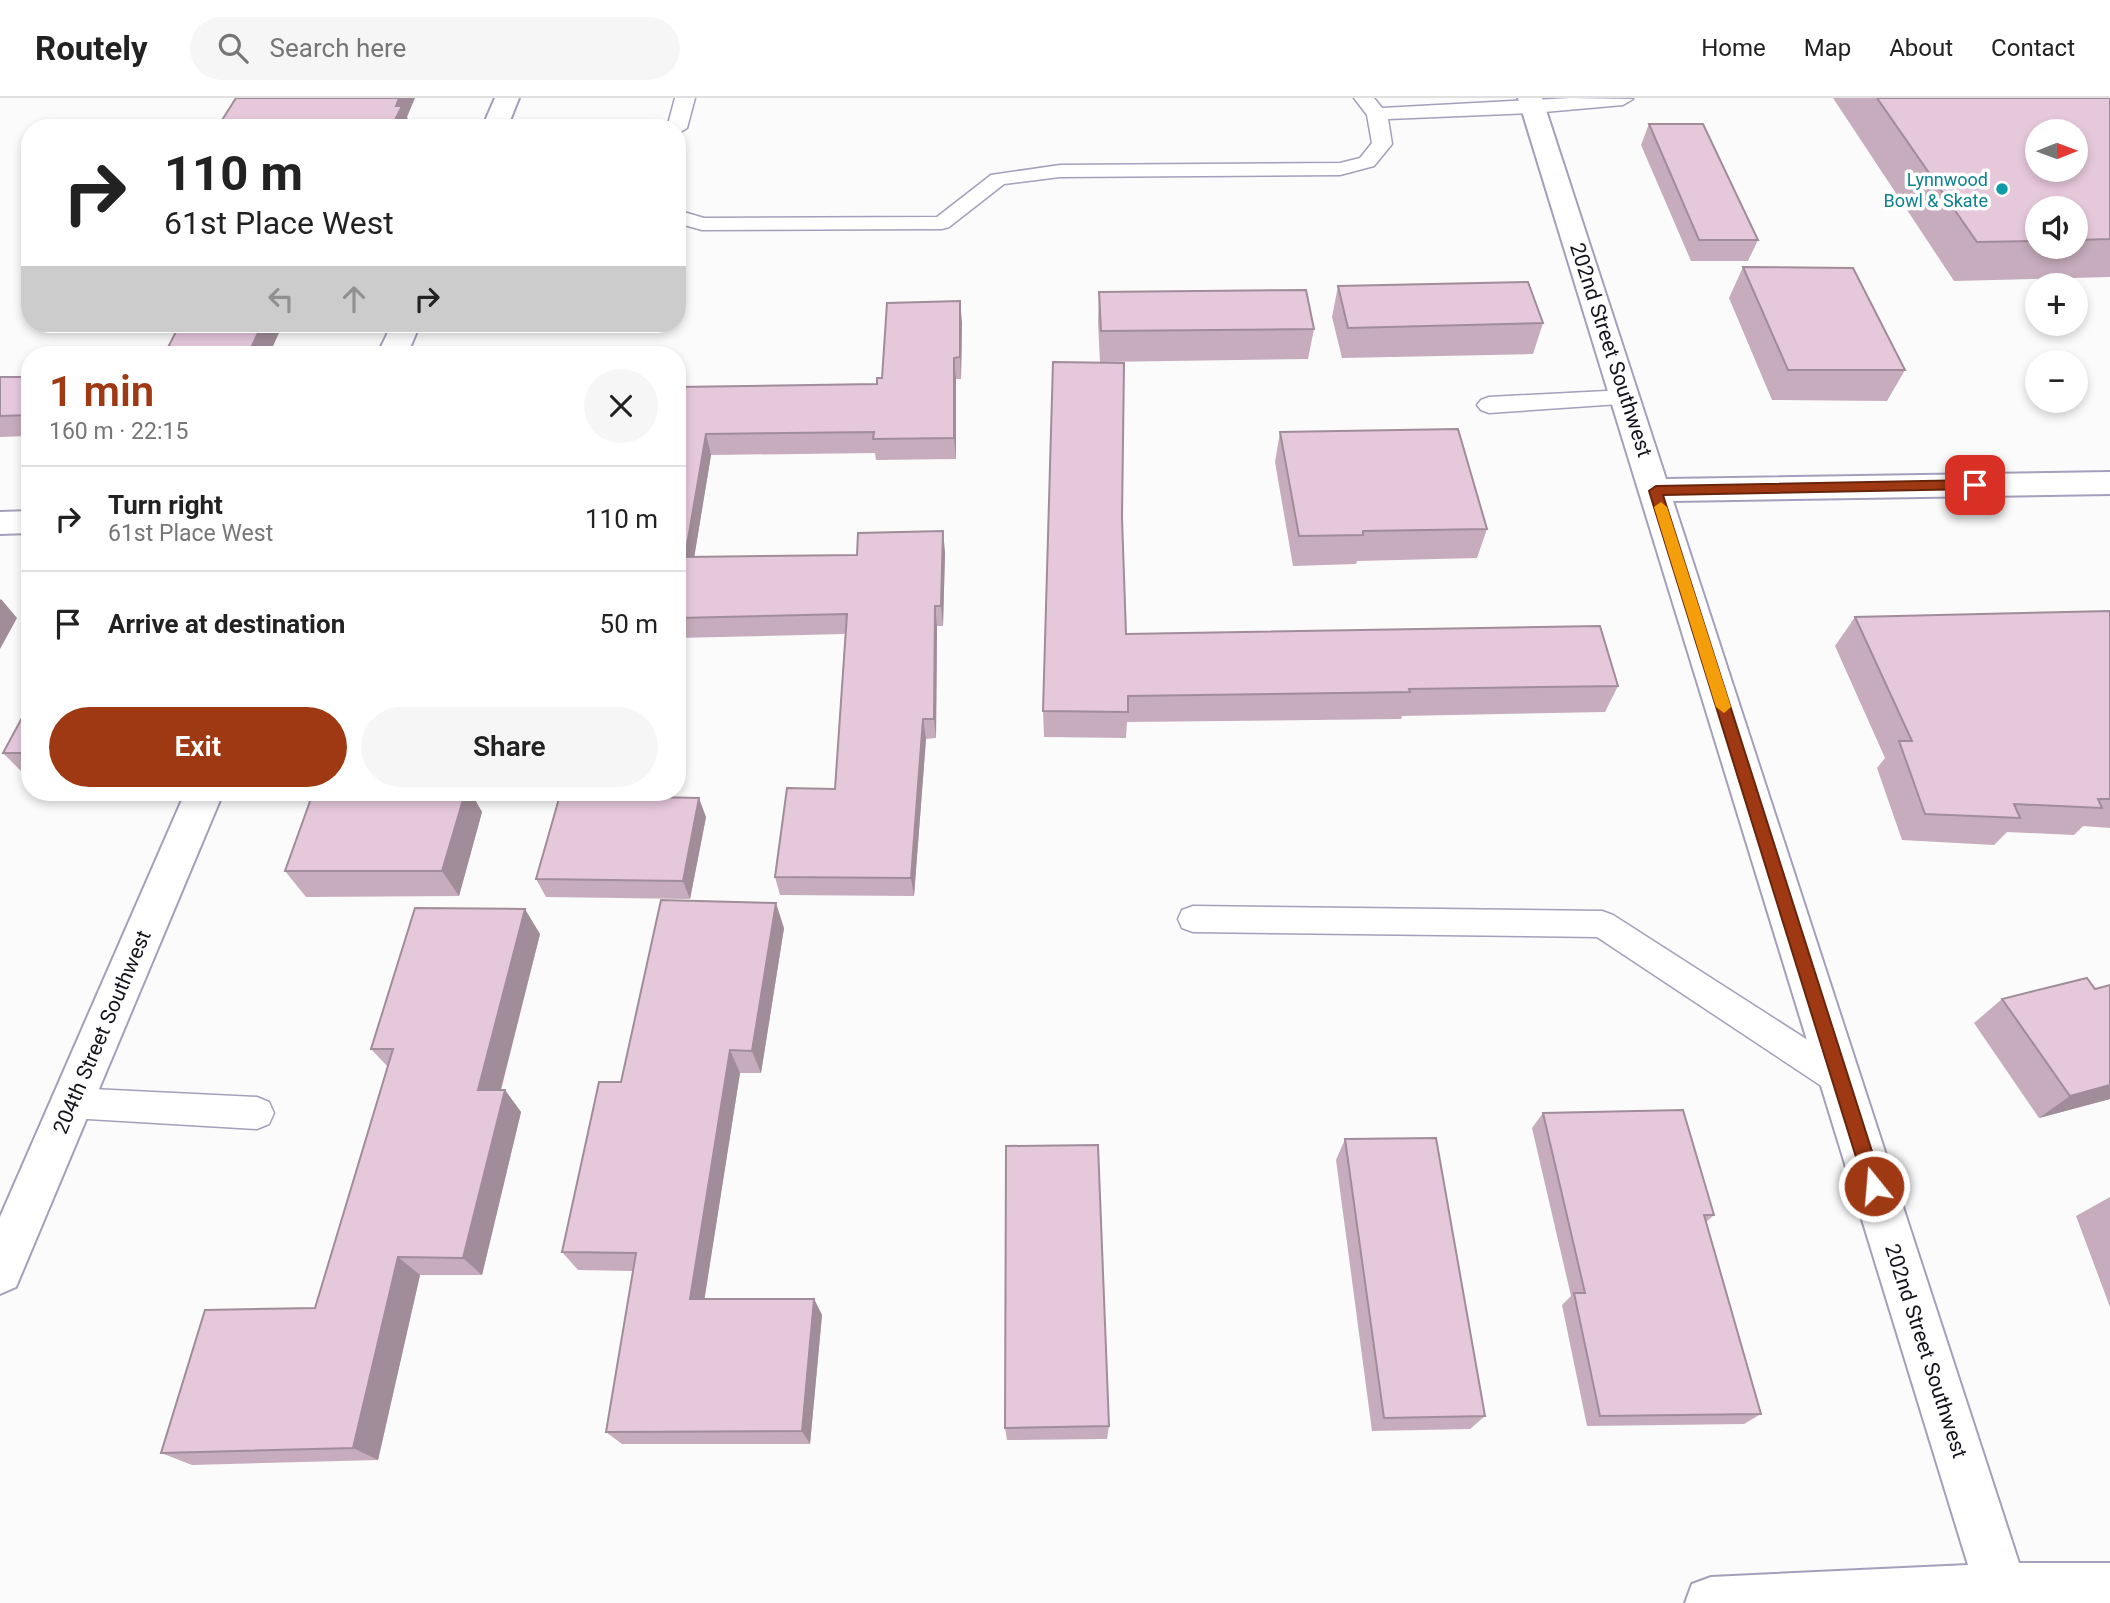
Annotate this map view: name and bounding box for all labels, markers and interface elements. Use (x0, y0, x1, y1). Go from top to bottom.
search box (190, 17, 680, 80)
text: Routely (35, 29, 148, 68)
icon: search (214, 29, 252, 67)
text: Search here (270, 33, 406, 63)
text: Home (1701, 34, 1766, 62)
text: Map (1804, 34, 1851, 62)
text: About (1889, 34, 1953, 62)
text: Contact (1991, 34, 2075, 62)
north arrow (2025, 119, 2088, 182)
map controls (2025, 119, 2088, 413)
text: 110 m (164, 145, 303, 202)
icon: right (49, 147, 140, 238)
place label: Lynnwood Bowl & Skate (1883, 169, 1988, 211)
marker: Lynnwood Bowl & Skate (1994, 181, 2010, 197)
button: sound (2025, 196, 2088, 259)
text: 61st Place West (164, 204, 394, 242)
street label: 202nd Street Southwest (1565, 240, 1657, 460)
button: + (2025, 273, 2088, 336)
icon: left (262, 280, 300, 318)
icon: ahead (335, 280, 373, 318)
icon: right (408, 280, 446, 318)
button: − (2025, 350, 2088, 413)
text: 1 min (49, 367, 154, 416)
button: close (584, 369, 658, 443)
text: 160 m · 22:15 (49, 418, 188, 445)
pin (1945, 455, 2005, 515)
icon: arrive (1956, 466, 1994, 504)
text: Turn right (108, 490, 223, 520)
icon: right (49, 500, 87, 538)
text: 110 m (585, 504, 658, 534)
text: 61st Place West (108, 520, 273, 547)
icon: arrive (49, 605, 87, 643)
text: Arrive at destination (108, 609, 345, 639)
text: 50 m (600, 609, 658, 639)
button: Exit (49, 707, 347, 787)
button: Share (361, 707, 658, 787)
street label: 204th Street Southwest (48, 927, 156, 1137)
position arrow (1837, 1149, 1911, 1223)
street label: 202nd Street Southwest (1880, 1241, 1972, 1461)

